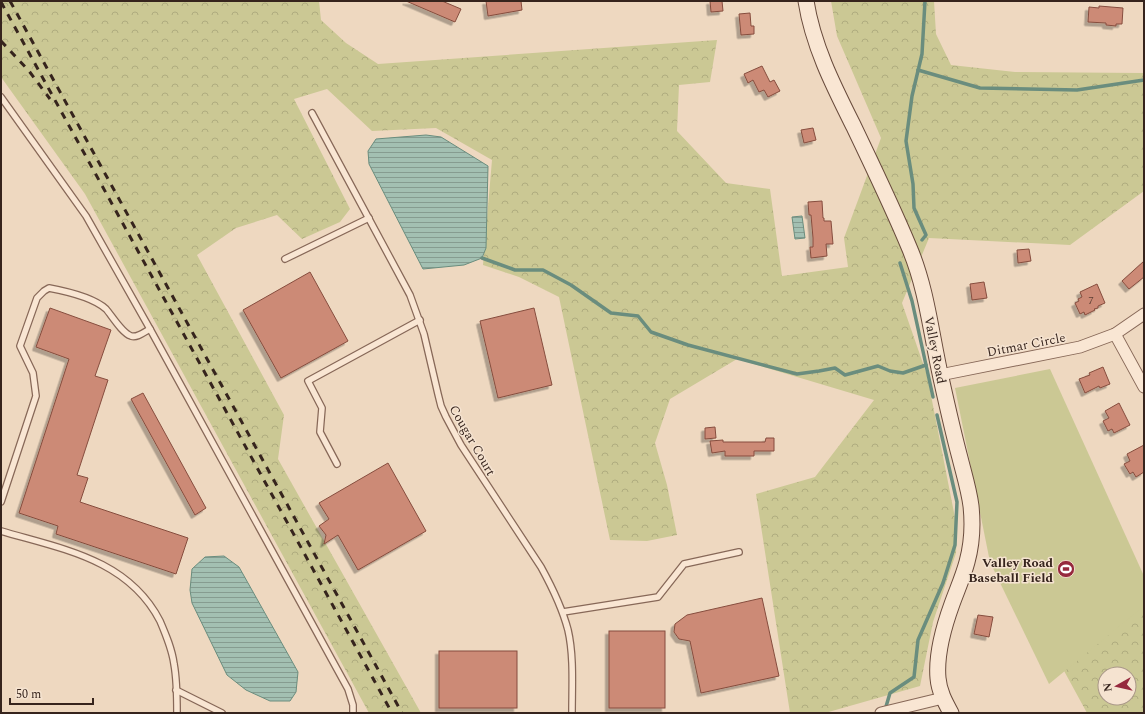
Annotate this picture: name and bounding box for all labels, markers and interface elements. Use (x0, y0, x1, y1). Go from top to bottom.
house number: 7 (1088, 292, 1094, 309)
street label: Valley Road (919, 315, 951, 385)
street label: Ditmar Circle (985, 328, 1067, 362)
street label: Cougar Court (444, 401, 501, 480)
place label: Valley Road Baseball Field (968, 553, 1053, 588)
sports icon: Valley Road Baseball Field (1056, 559, 1076, 579)
north arrow (1097, 666, 1137, 706)
scale bar (10, 680, 93, 706)
text: N (1099, 682, 1117, 693)
text: 50 m (16, 685, 41, 704)

